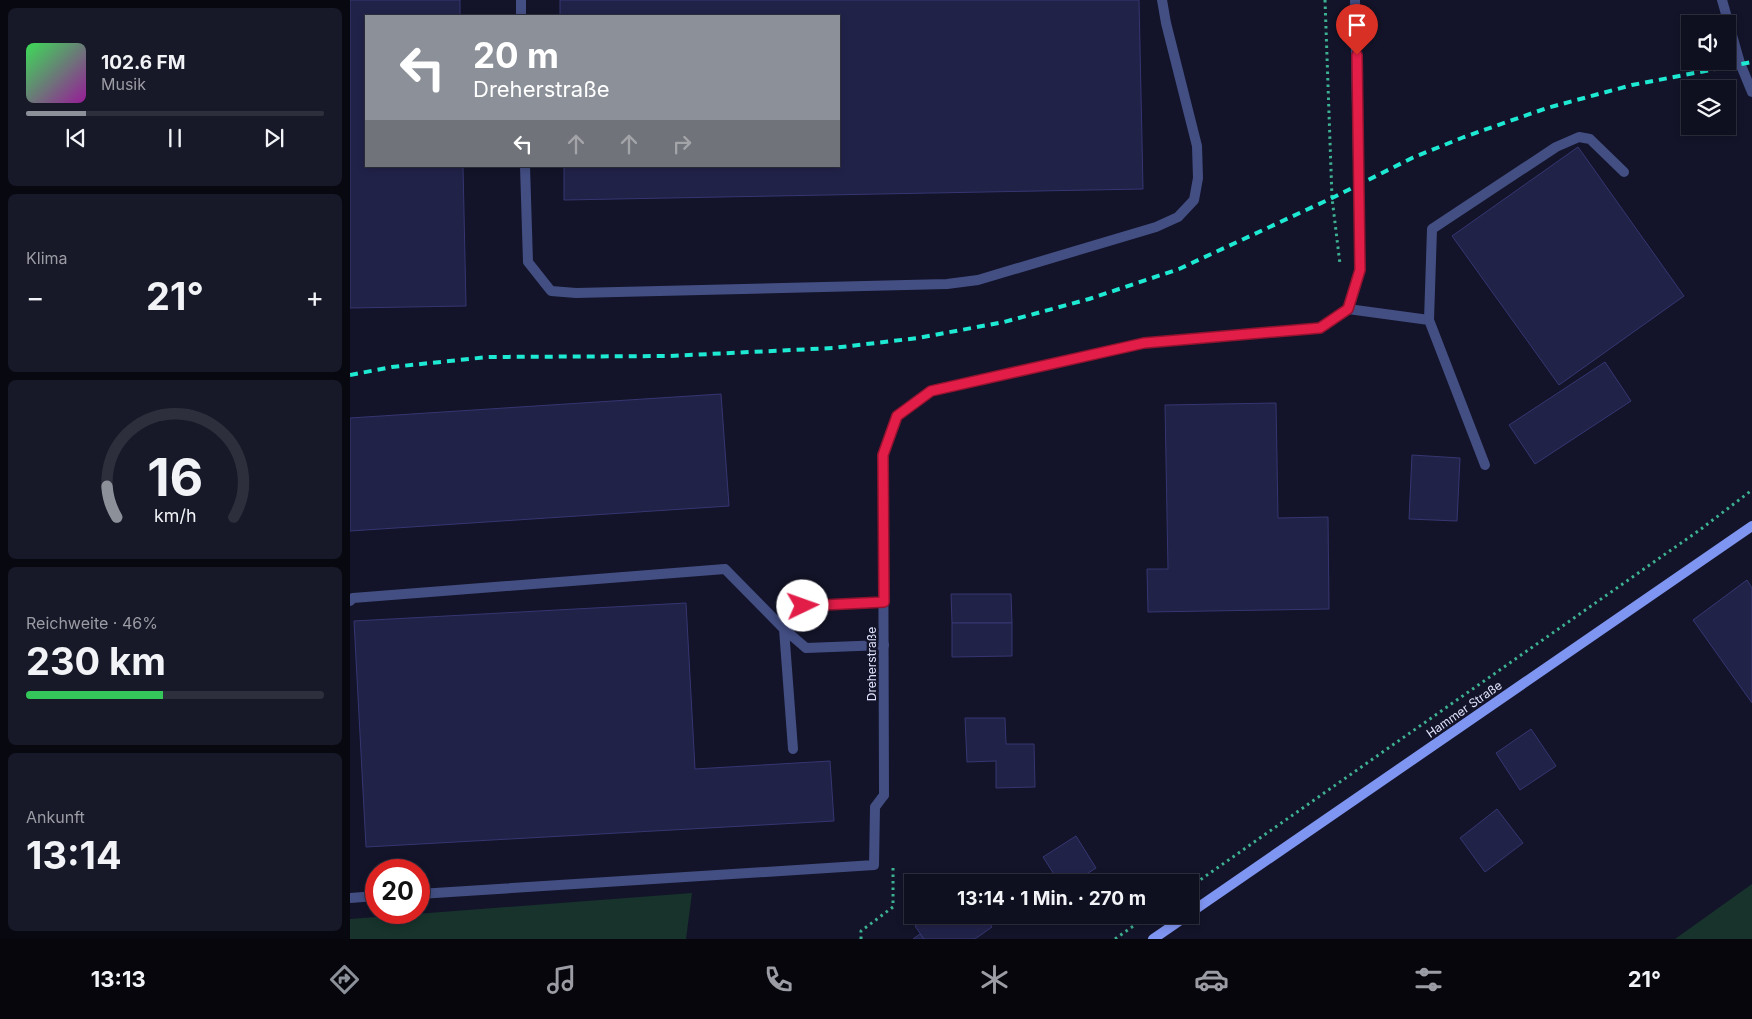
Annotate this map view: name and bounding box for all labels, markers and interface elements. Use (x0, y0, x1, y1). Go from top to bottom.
pin (1336, 4, 1378, 55)
icon: arrive (1343, 11, 1371, 39)
map controls (1681, 15, 1736, 135)
button: sound (1681, 15, 1736, 70)
text: 20 m (473, 34, 559, 76)
icon: left (390, 35, 455, 100)
text: 102.6 FM (101, 51, 185, 74)
text: Musik (101, 74, 146, 94)
text: Dreherstraße (473, 76, 610, 102)
button: layers (1681, 80, 1736, 135)
icon: previous (62, 124, 90, 152)
icon: pause (161, 124, 189, 152)
icon: next (260, 124, 288, 152)
icon: left (509, 130, 537, 158)
icon: ahead (562, 130, 590, 158)
icon: ahead (615, 130, 643, 158)
icon: right (668, 130, 696, 158)
text: Klima (26, 248, 68, 268)
text: 21° (146, 273, 204, 319)
text: − (26, 280, 45, 314)
text: + (305, 280, 324, 314)
text: 16 (147, 446, 203, 509)
text: km/h (154, 505, 196, 526)
position arrow (776, 579, 828, 631)
text: Reichweite · 46% (26, 613, 158, 633)
street label: Dreherstraße (864, 627, 879, 701)
text: 230 km (26, 638, 166, 684)
street label: Hammer Straße (1423, 677, 1505, 741)
text: Ankunft (26, 807, 85, 827)
text: 13:14 (26, 832, 122, 878)
speed limit sign: 20 (365, 859, 430, 924)
text: 13:14 · 1 Min. · 270 m (957, 887, 1146, 910)
icon: directions (327, 962, 362, 997)
icon: music (544, 962, 579, 997)
icon: phone (761, 962, 796, 997)
icon: climate (977, 962, 1012, 997)
icon: car (1194, 962, 1229, 997)
icon: filters (1411, 962, 1446, 997)
text: 13:13 (91, 966, 146, 992)
text: 21° (1628, 966, 1661, 992)

